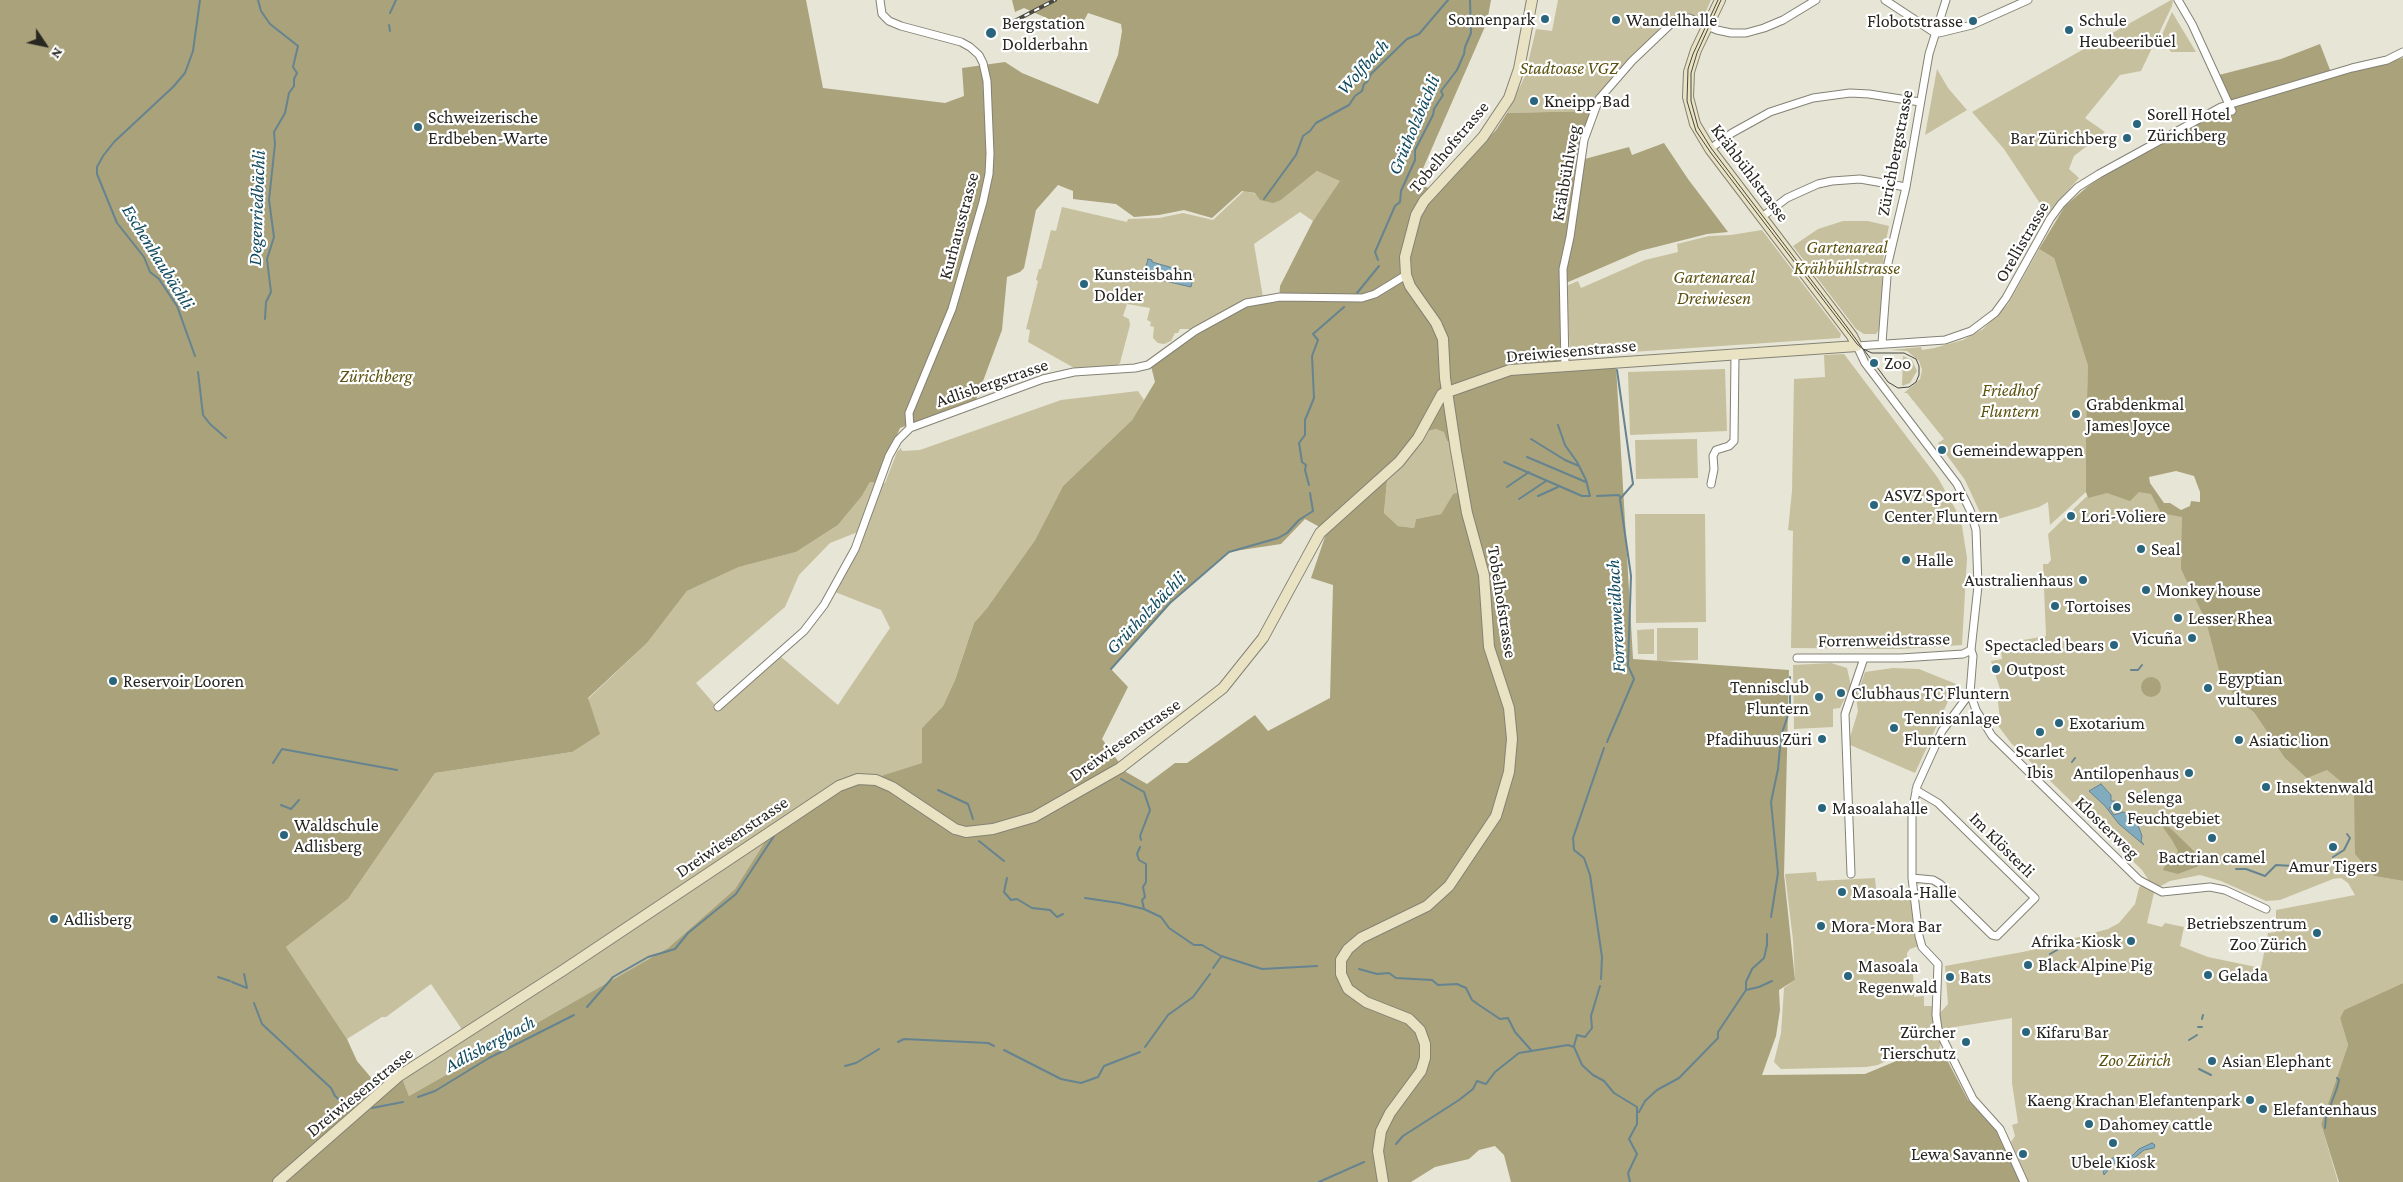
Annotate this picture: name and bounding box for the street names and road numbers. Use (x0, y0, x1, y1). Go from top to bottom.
street label: Zürichbergstrasse (1872, 88, 1918, 218)
street label: Tobelhofstrasse (1404, 97, 1494, 197)
street label: Krähbühlstrasse (1706, 120, 1794, 226)
street label: Krähbühlweg (1547, 123, 1585, 223)
street label: Kurhausstrasse (934, 170, 984, 282)
street label: Orellistrasse (1990, 198, 2054, 286)
street label: Dreiwiesenstrasse (1505, 335, 1637, 367)
street label: Adlisbergstrasse (933, 354, 1051, 412)
street label: Tobelhofstrasse (1482, 544, 1522, 660)
street label: Forrenweidstrasse (1818, 628, 1950, 652)
street label: Dreiwiesenstrasse (1065, 694, 1185, 786)
street label: Dreiwiesenstrasse (672, 792, 792, 882)
street label: Klosterweg (2070, 792, 2144, 864)
street label: Im Klösterli (1965, 808, 2039, 882)
street label: Dreiwiesenstrasse (302, 1043, 418, 1141)

